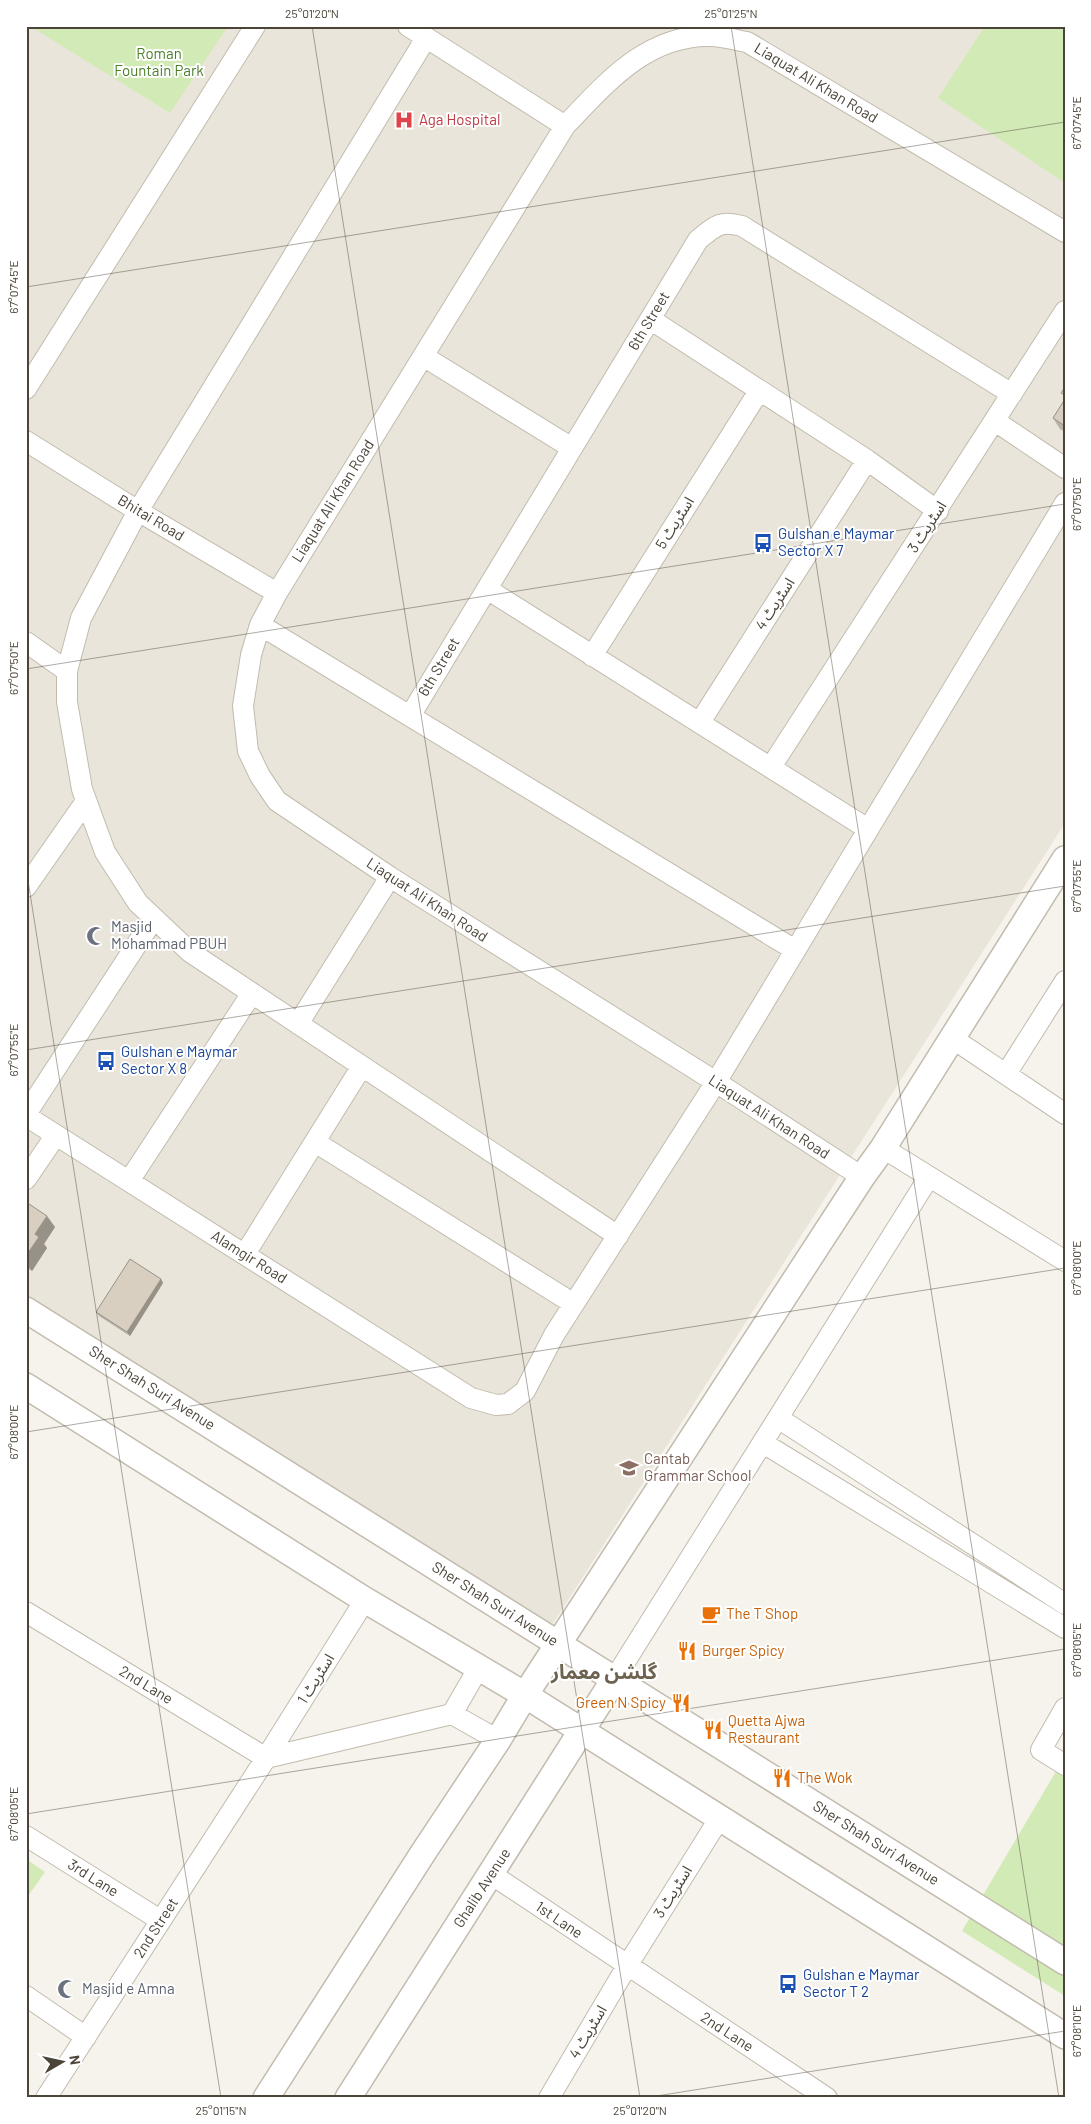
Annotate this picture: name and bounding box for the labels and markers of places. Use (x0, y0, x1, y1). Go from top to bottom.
hospital icon: Aga Hospital (393, 109, 415, 131)
place label: Aga Hospital (419, 110, 500, 128)
place label: Gulshan e Maymar Sector X 7 (778, 524, 895, 559)
bus stop icon: Gulshan e Maymar Sector X 7 (752, 532, 774, 554)
place label: Masjid Mohammad PBUH (111, 917, 227, 952)
mosque icon: Masjid Mohammad PBUH (85, 925, 107, 947)
place label: Gulshan e Maymar Sector X 8 (121, 1042, 238, 1077)
bus stop icon: Gulshan e Maymar Sector X 8 (95, 1050, 117, 1072)
place label: Cantab Grammar School (644, 1449, 752, 1484)
school or university icon: Cantab Grammar School (618, 1457, 640, 1479)
cafe icon: The T Shop (700, 1603, 722, 1625)
place label: The T Shop (726, 1604, 798, 1622)
restaurant icon: Burger Spicy (676, 1640, 698, 1662)
place label: Burger Spicy (702, 1641, 785, 1659)
restaurant icon: Green N Spicy (670, 1692, 692, 1714)
place label: Green N Spicy (576, 1693, 666, 1711)
place label: Quetta Ajwa Restaurant (728, 1711, 805, 1746)
restaurant icon: Quetta Ajwa Restaurant (702, 1719, 724, 1741)
restaurant icon: The Wok (771, 1767, 793, 1789)
place label: The Wok (797, 1768, 853, 1786)
place label: Gulshan e Maymar Sector T 2 (803, 1965, 920, 2000)
bus stop icon: Gulshan e Maymar Sector T 2 (777, 1973, 799, 1995)
mosque icon: Masjid e Amna (56, 1978, 78, 2000)
place label: Masjid e Amna (82, 1979, 175, 1997)

